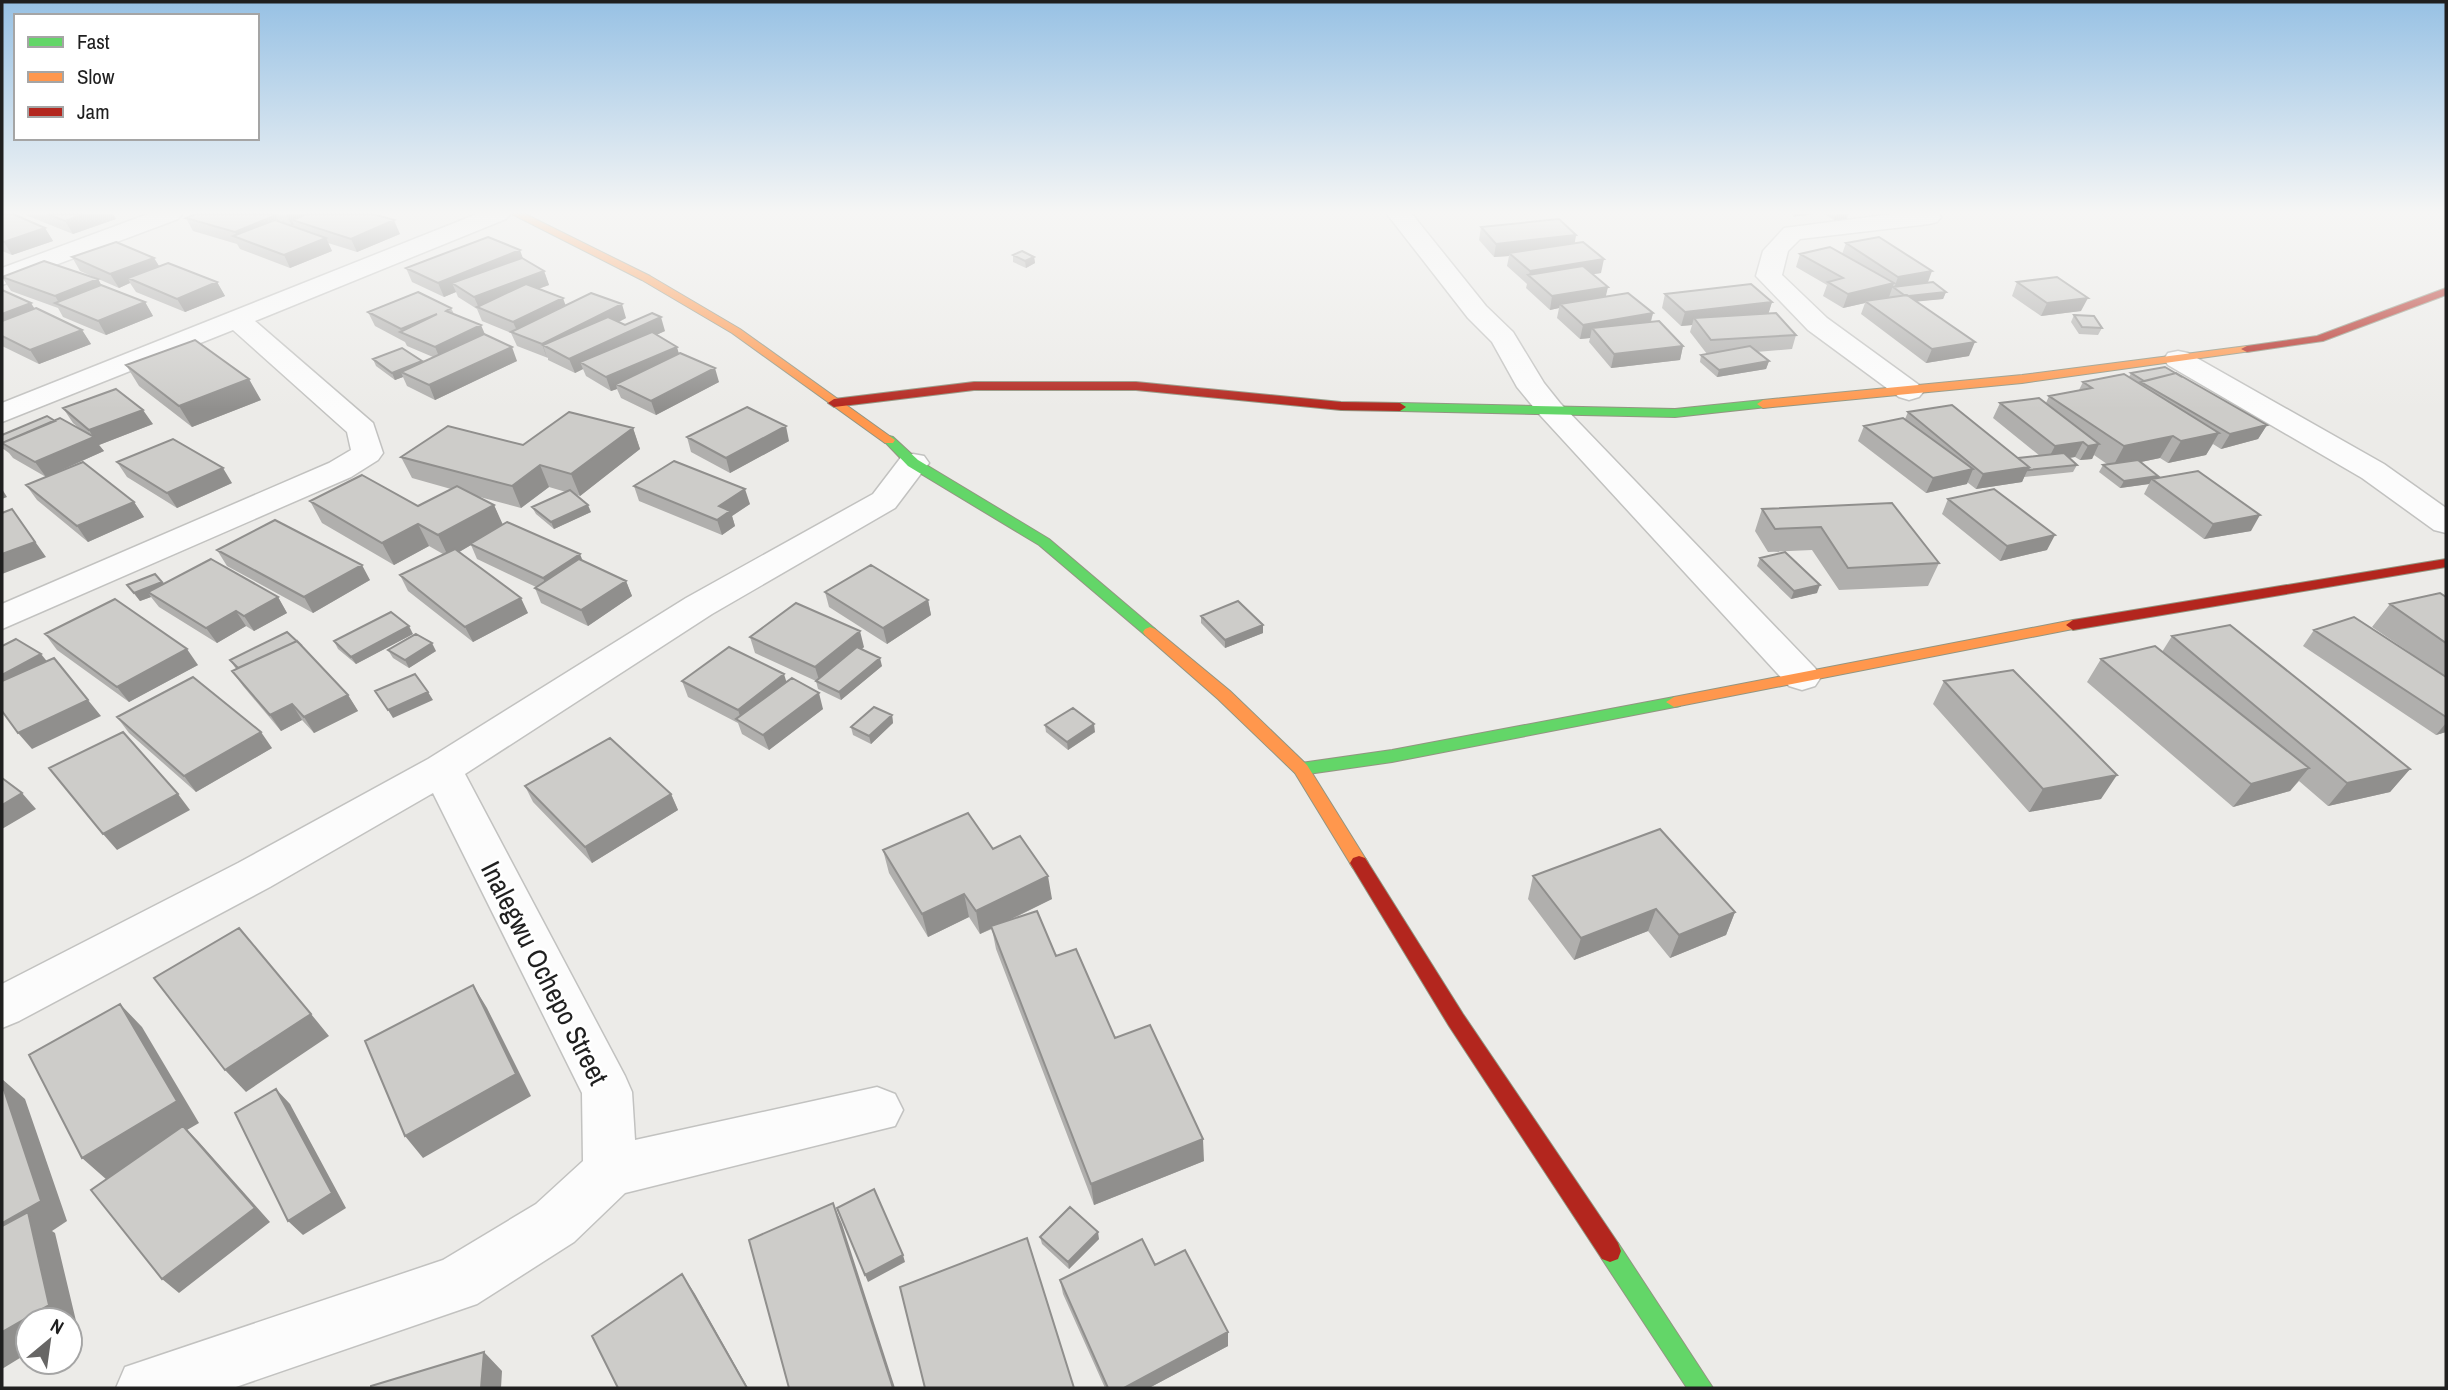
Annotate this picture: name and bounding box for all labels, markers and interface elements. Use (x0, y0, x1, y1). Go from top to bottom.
legend (14, 14, 259, 140)
text: Fast (77, 27, 110, 56)
text: Slow (77, 62, 115, 91)
text: Jam (77, 97, 110, 126)
street label: Inalegwu Ochepo Street (472, 855, 618, 1091)
north arrow (14, 1306, 84, 1376)
text: N (46, 1312, 68, 1340)

